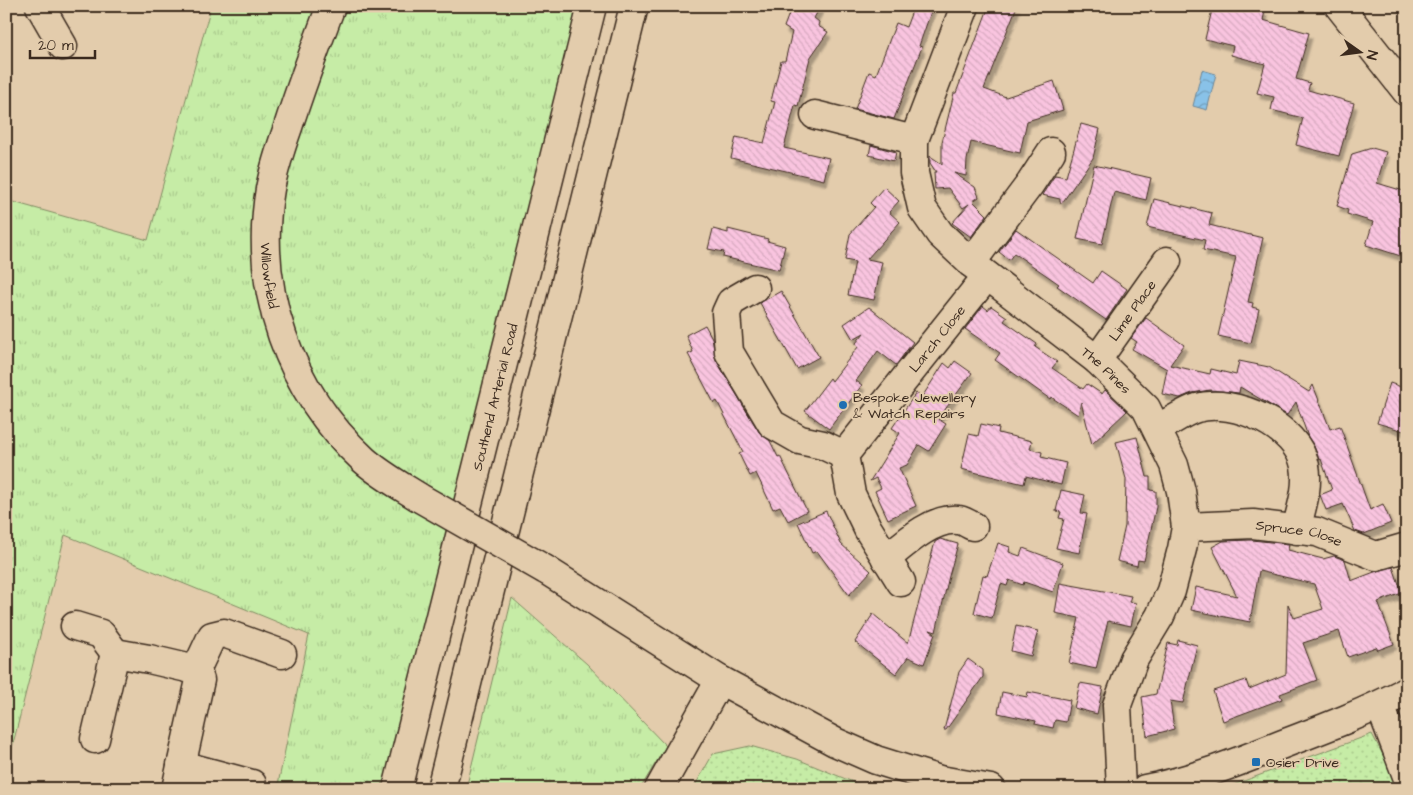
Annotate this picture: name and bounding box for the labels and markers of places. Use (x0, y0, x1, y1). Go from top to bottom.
place label: Bespoke Jewellery & Watch Repairs (853, 388, 977, 424)
marker: Bespoke Jewellery & Watch Repairs (837, 399, 849, 411)
place label: Osier Drive (1266, 753, 1340, 773)
marker: Osier Drive (1250, 756, 1262, 768)

